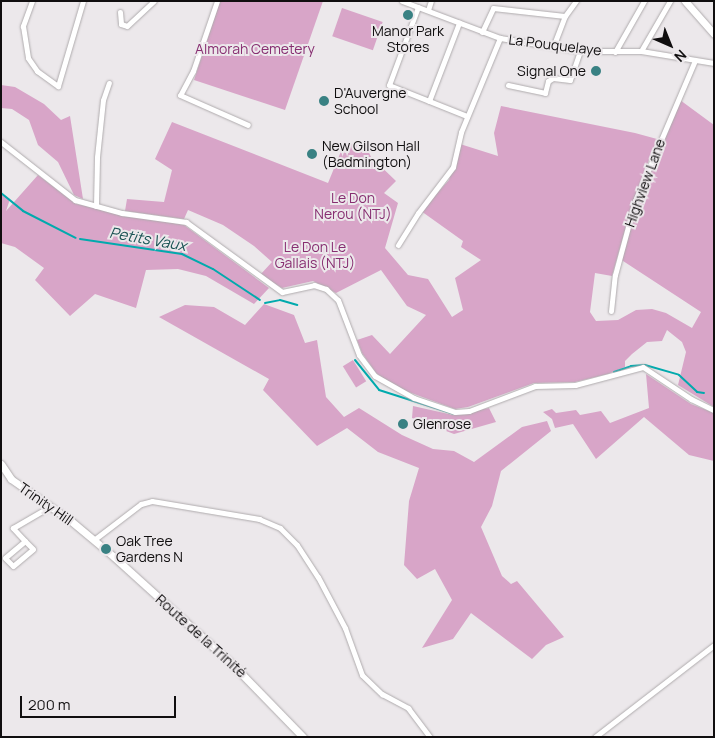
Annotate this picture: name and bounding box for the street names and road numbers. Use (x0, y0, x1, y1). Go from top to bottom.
street label: La Pouquelaye (508, 31, 602, 59)
street label: Highview Lane (621, 137, 669, 229)
street label: Trinity Hill (16, 479, 76, 529)
street label: Route de la Trinité (152, 591, 250, 681)

